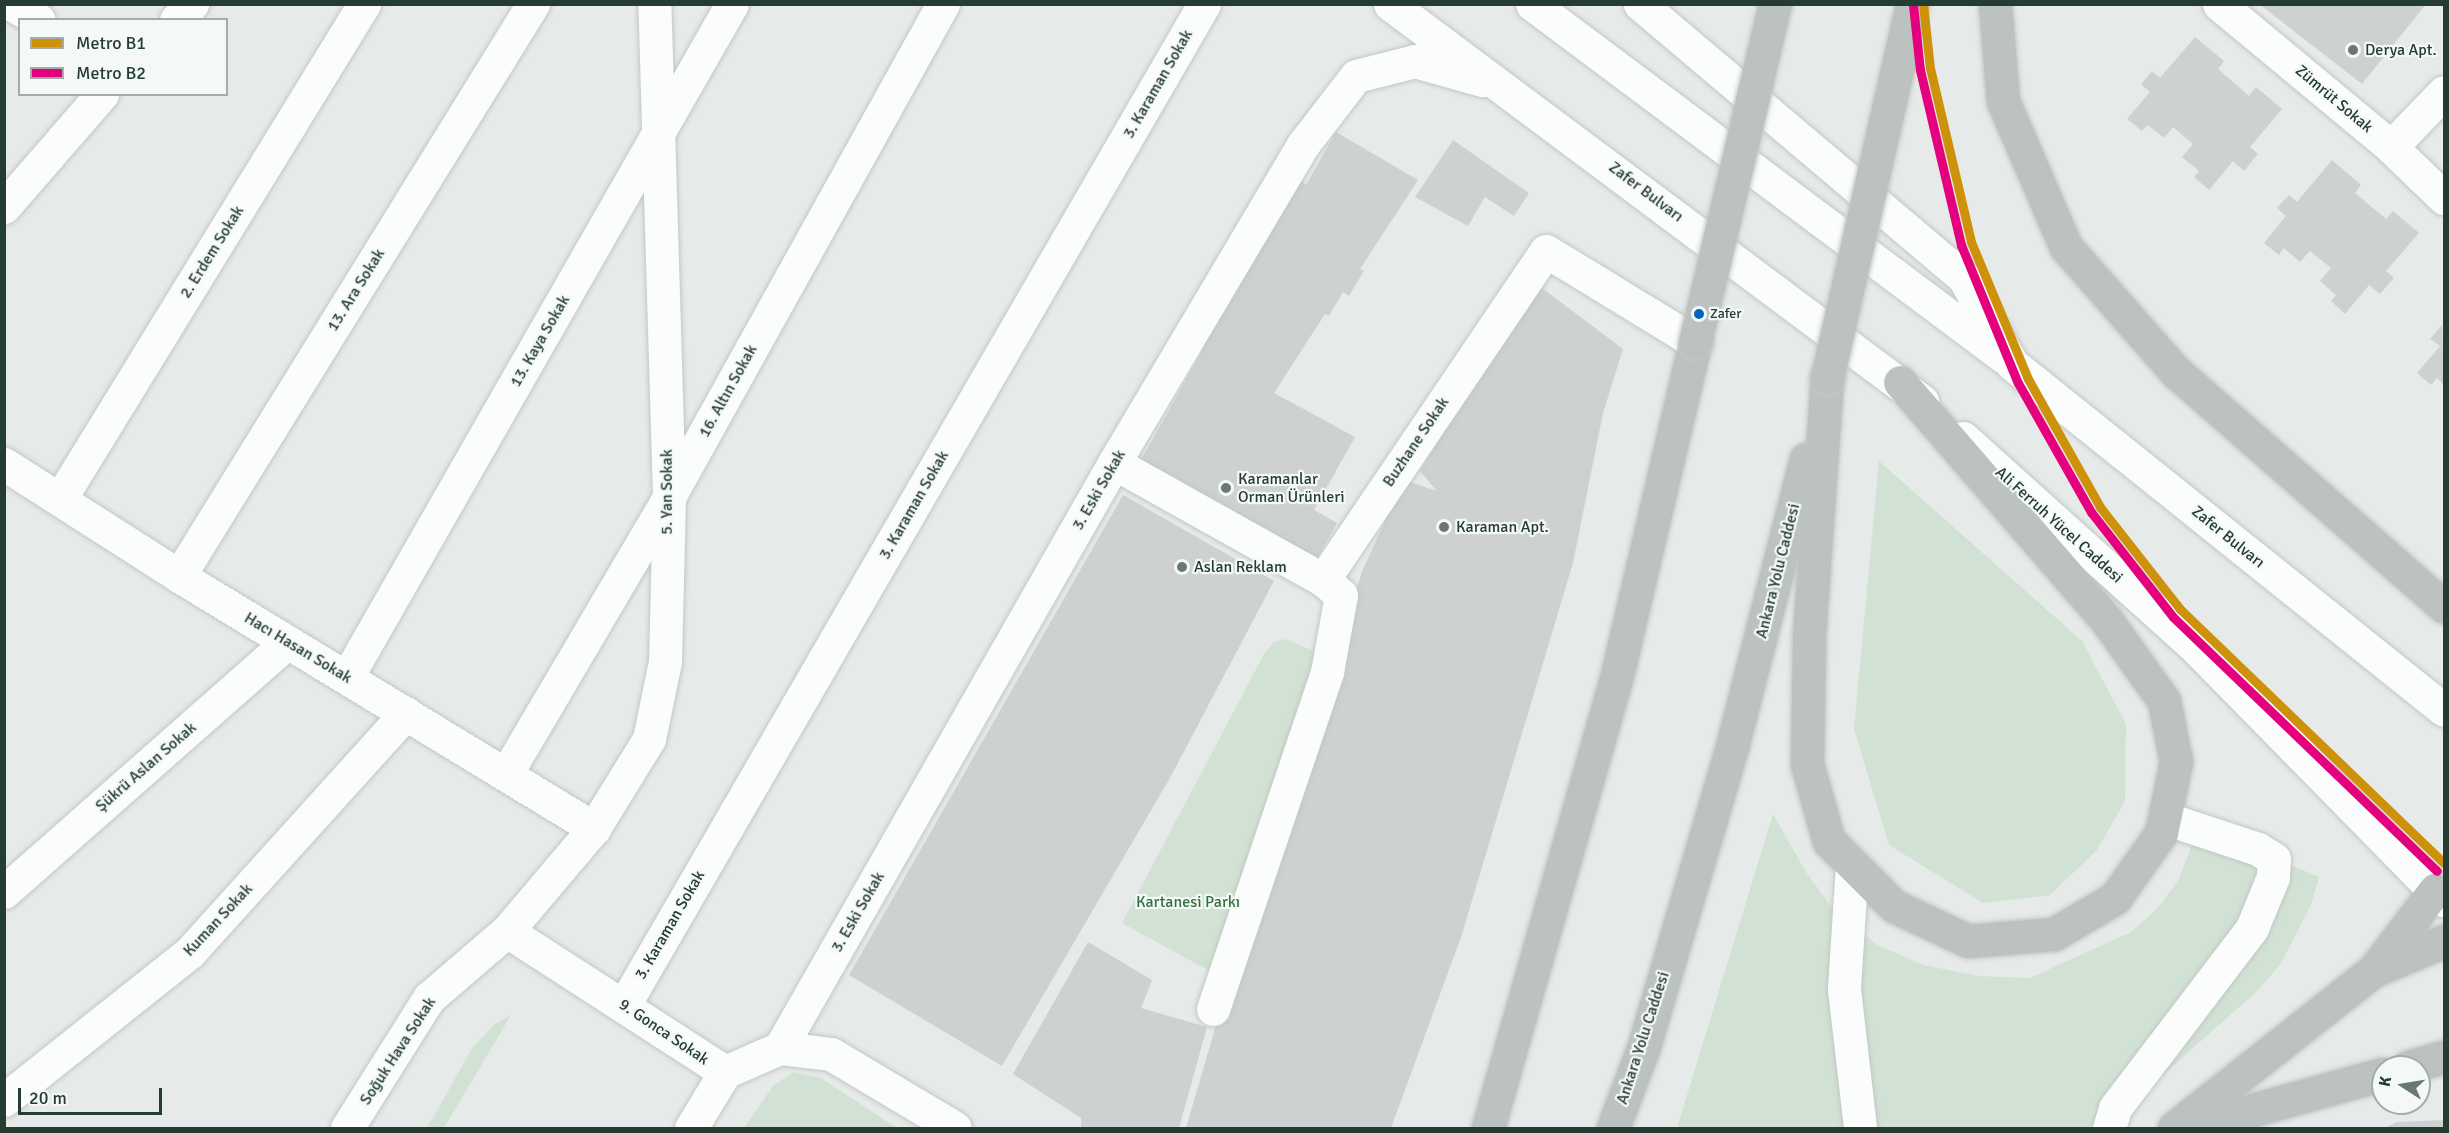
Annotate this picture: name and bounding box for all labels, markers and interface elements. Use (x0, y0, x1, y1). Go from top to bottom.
legend (18, 18, 228, 96)
street label: 3. Karaman Sokak (1119, 26, 1197, 142)
text: Metro B1 (76, 32, 146, 54)
place label: Derya Apt. (2365, 40, 2437, 60)
marker: Derya Apt. (2346, 43, 2360, 57)
street label: Zümrüt Sokak (2291, 61, 2377, 137)
text: Metro B2 (76, 62, 146, 84)
street label: Zafer Bulvarı (1605, 158, 1687, 226)
street label: 2. Erdem Sokak (176, 202, 248, 302)
street label: 13. Ara Sokak (323, 245, 389, 335)
street label: 13. Kaya Sokak (506, 292, 574, 390)
place label: Zafer (1710, 306, 1741, 322)
marker: Zafer (1693, 308, 1705, 320)
street label: 16. Altın Sokak (695, 341, 761, 441)
street label: Buzhane Sokak (1379, 394, 1453, 490)
street label: 3. Eski Sokak (1068, 446, 1130, 534)
street label: 3. Karaman Sokak (875, 447, 953, 563)
street label: 5. Yan Sokak (657, 449, 677, 535)
street label: Ali Ferruh Yücel Caddesi (1991, 463, 2127, 587)
place label: Karamanlar Orman Ürünleri (1238, 469, 1345, 507)
marker: Karamanlar Orman Ürünleri (1219, 481, 1233, 495)
street label: Ankara Yolu Caddesi (1752, 502, 1804, 640)
street label: Zafer Bulvarı (2188, 502, 2268, 572)
place label: Karaman Apt. (1456, 517, 1549, 537)
marker: Karaman Apt. (1437, 520, 1451, 534)
place label: Aslan Reklam (1194, 557, 1287, 577)
marker: Aslan Reklam (1175, 560, 1189, 574)
street label: Hacı Hasan Sokak (241, 608, 355, 688)
street label: Şükrü Aslan Sokak (92, 718, 200, 816)
street label: 3. Karaman Sokak (631, 867, 709, 983)
street label: 3. Eski Sokak (827, 868, 889, 956)
street label: Kuman Sokak (179, 880, 257, 960)
park label: Kartanesi Parkı (1136, 892, 1240, 912)
street label: Ankara Yolu Caddesi (1613, 969, 1673, 1107)
street label: Soğuk Hava Sokak (356, 993, 440, 1109)
street label: 9. Gonca Sokak (615, 995, 713, 1069)
north arrow (2371, 1055, 2431, 1115)
text: K (2375, 1075, 2396, 1089)
scale bar (21, 1076, 165, 1114)
text: 20 m (29, 1087, 67, 1109)

